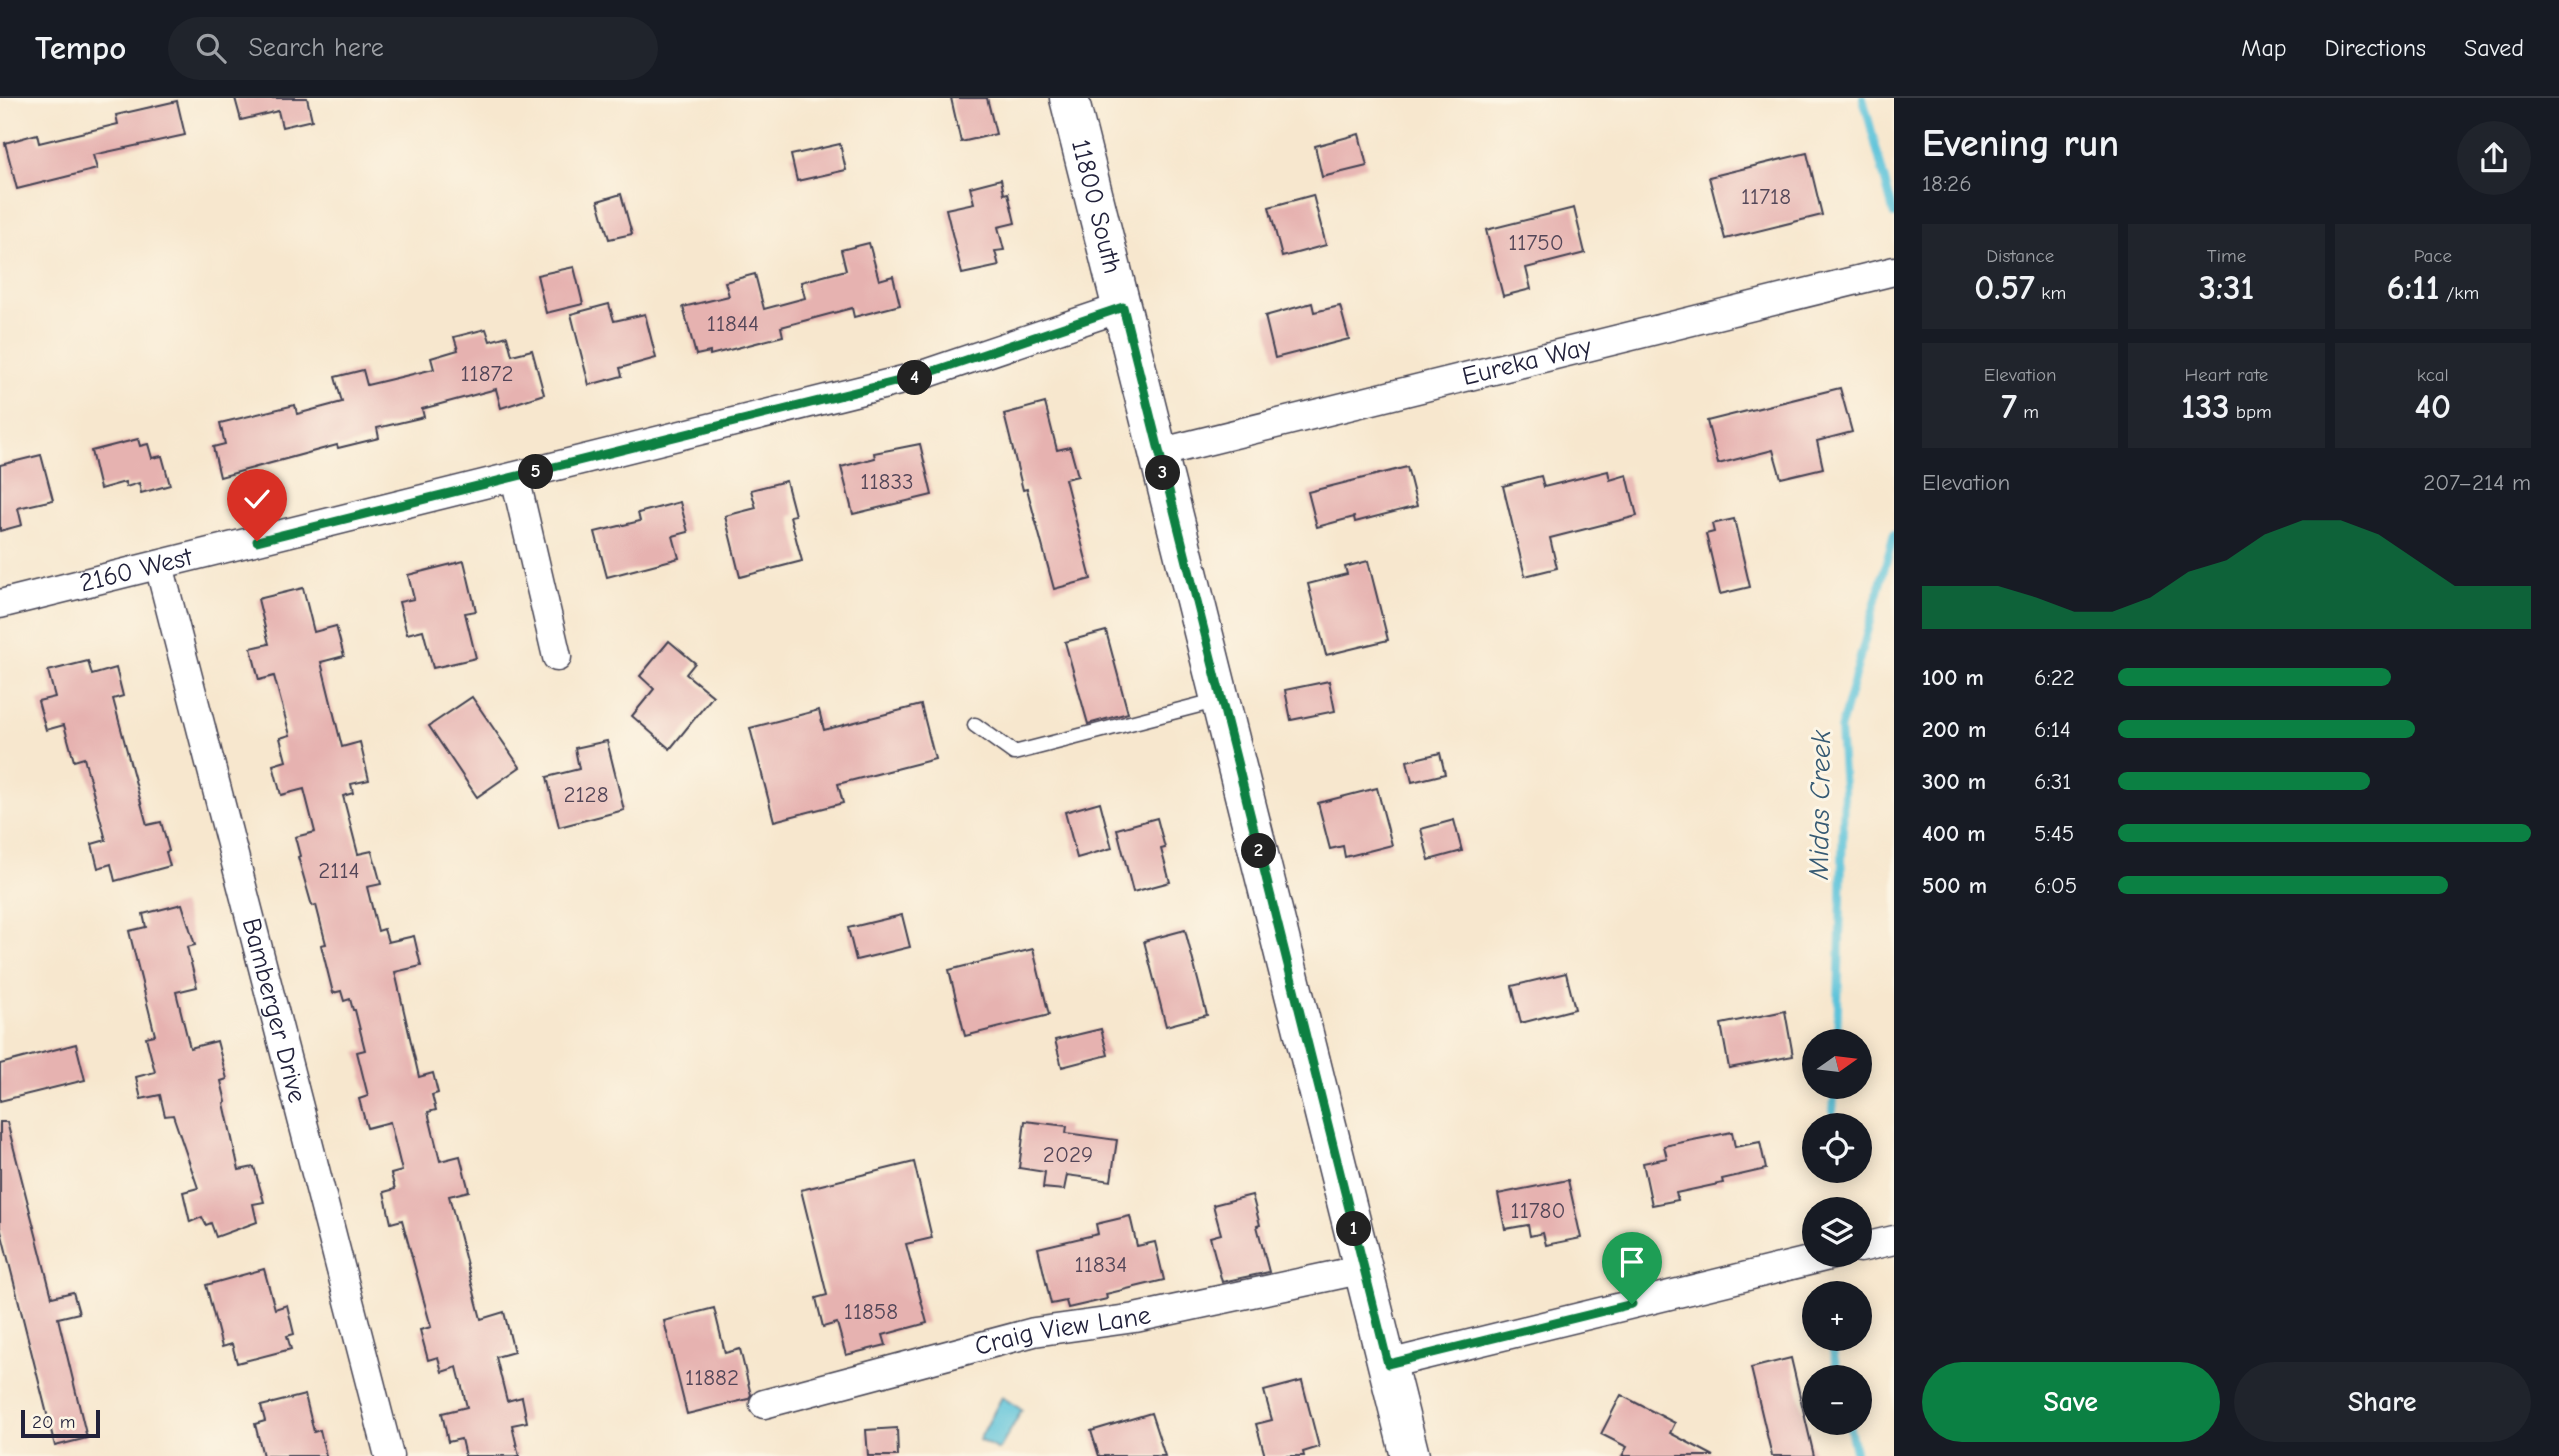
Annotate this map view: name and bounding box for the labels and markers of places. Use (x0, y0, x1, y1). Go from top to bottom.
pin: 4 (898, 360, 932, 396)
pin: 5 (518, 454, 554, 490)
pin: 3 (1146, 456, 1180, 490)
pin (227, 469, 287, 541)
pin: 2 (1242, 834, 1276, 868)
pin: 1 (1336, 1212, 1372, 1246)
pin (1602, 1232, 1662, 1304)

